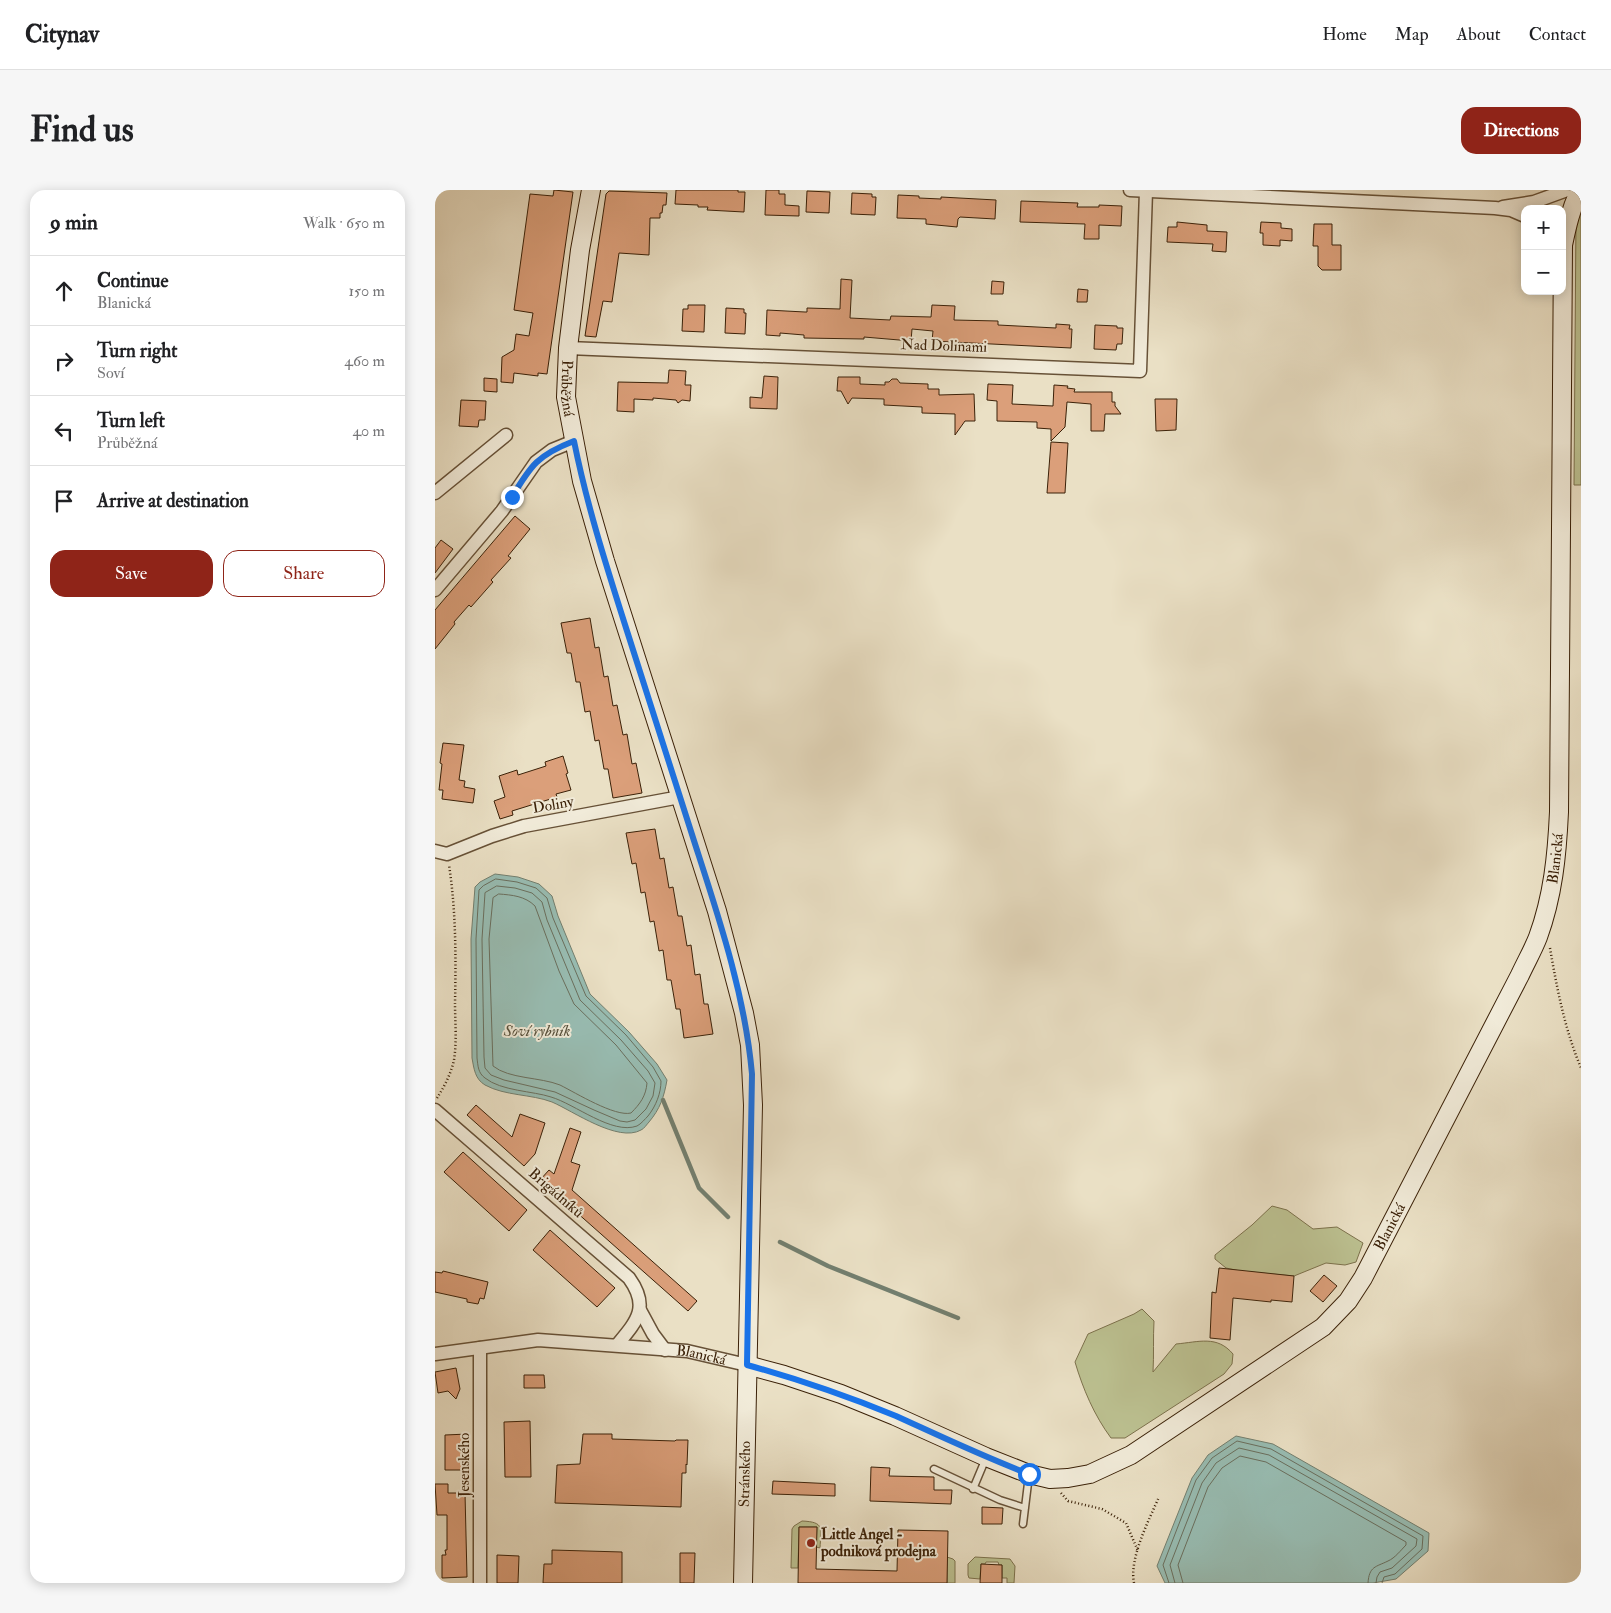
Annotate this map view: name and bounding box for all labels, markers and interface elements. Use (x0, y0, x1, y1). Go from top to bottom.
text: Citynav (25, 19, 99, 50)
text: Home (1322, 23, 1367, 46)
text: Map (1395, 23, 1429, 46)
text: About (1457, 23, 1501, 46)
text: Contact (1529, 23, 1586, 46)
button: Directions (1461, 107, 1581, 154)
text: Find us (30, 108, 134, 152)
map controls (1521, 205, 1566, 295)
button: + (1521, 205, 1566, 250)
text: 9 min (50, 209, 98, 236)
text: Walk · 650 m (303, 213, 385, 233)
button: − (1521, 250, 1566, 295)
text: Continue (97, 269, 168, 293)
icon: ahead (50, 277, 78, 305)
text: 150 m (348, 281, 385, 301)
text: Blanická (97, 293, 151, 313)
street label: Nad Dolinami (900, 335, 988, 357)
text: Turn right (97, 339, 177, 363)
icon: right (50, 347, 78, 375)
text: 460 m (344, 351, 385, 371)
street label: Průběžná (556, 359, 579, 419)
text: Soví (97, 363, 125, 383)
text: Turn left (97, 409, 165, 433)
icon: left (50, 417, 78, 445)
text: 40 m (352, 421, 385, 441)
text: Průběžná (97, 433, 158, 453)
route end (501, 486, 524, 509)
icon: arrive (50, 487, 78, 515)
text: Arrive at destination (97, 489, 249, 513)
button: Save (50, 550, 213, 597)
button: Share (223, 550, 385, 597)
street label: Doliny (531, 792, 575, 818)
street label: Blanická (1543, 832, 1567, 885)
water label: Soví rybník (503, 1021, 571, 1041)
street label: Brigádníků (525, 1164, 588, 1222)
street label: Blanická (1369, 1199, 1410, 1254)
street label: Blanická (676, 1341, 729, 1370)
street label: Jesenského (455, 1433, 475, 1498)
street label: Stránského (735, 1441, 755, 1507)
route start (1018, 1463, 1041, 1486)
place label: Little Angel - podniková prodejna (820, 1525, 937, 1562)
marker: Little Angel - podniková prodejna (805, 1537, 817, 1549)

